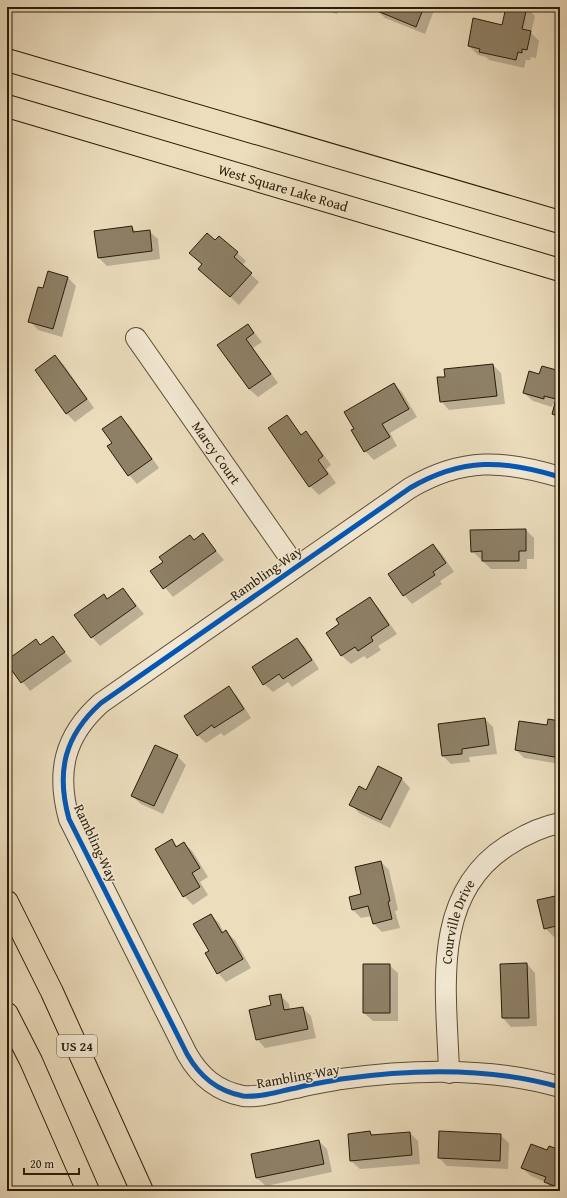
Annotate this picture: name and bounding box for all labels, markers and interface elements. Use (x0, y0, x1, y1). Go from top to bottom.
street label: West Square Lake Road (216, 159, 351, 217)
street label: Marcy Court (187, 417, 245, 488)
street label: Rambling Way (226, 541, 306, 605)
street label: Rambling Way (69, 801, 123, 885)
street label: Courville Drive (437, 875, 480, 965)
road number: US 24 (57, 1035, 97, 1057)
street label: Rambling Way (255, 1059, 341, 1093)
scale bar (24, 1150, 79, 1176)
text: 20 m (30, 1155, 54, 1172)

